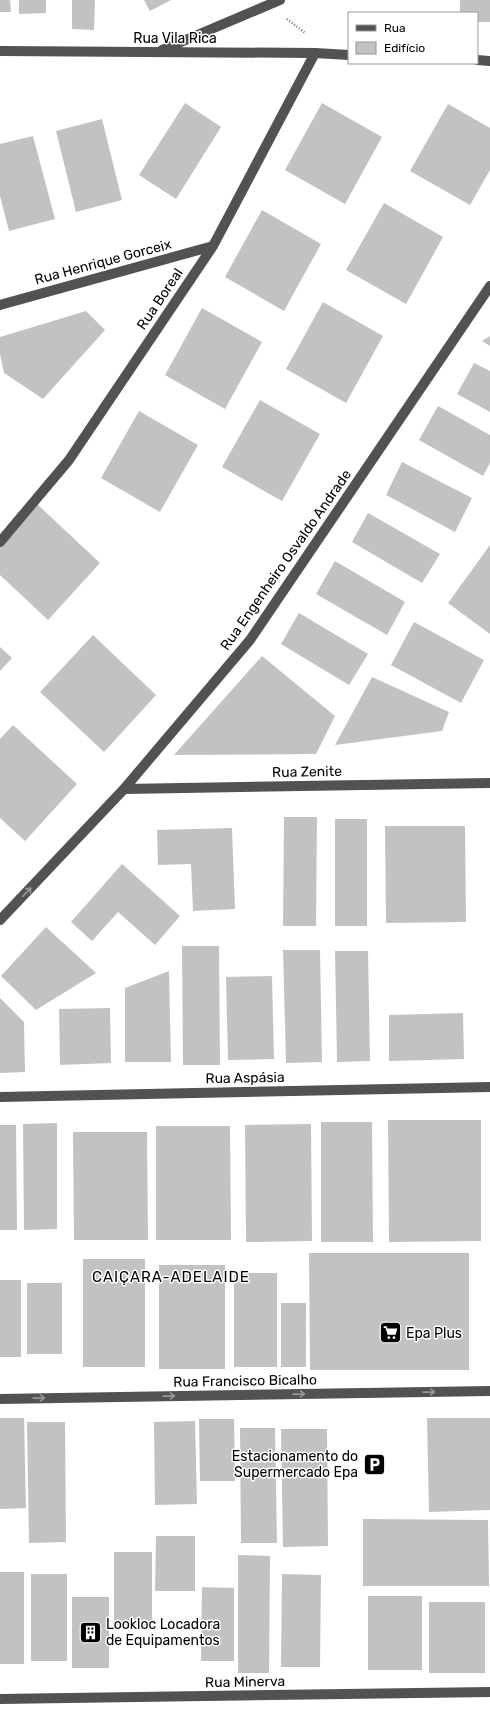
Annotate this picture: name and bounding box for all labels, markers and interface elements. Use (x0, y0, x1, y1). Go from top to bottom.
legend (348, 12, 478, 64)
text: Rua (384, 21, 406, 35)
street label: Rua Vila Rica (133, 30, 217, 47)
text: Edifício (384, 41, 425, 55)
street label: Rua Henrique Gorceix (33, 235, 174, 288)
street label: Rua Boreal (133, 265, 187, 333)
street label: Rua Engenheiro Osvaldo Andrade (217, 466, 355, 654)
street label: Rua Zenite (272, 763, 342, 781)
one-way arrow (22, 887, 31, 897)
street label: Rua Aspásia (205, 1069, 285, 1087)
district label: CAIÇARA-ADELAIDE (92, 1268, 250, 1286)
supermarket icon: Epa Plus (377, 1320, 403, 1346)
place label: Epa Plus (406, 1325, 462, 1342)
street label: Rua Francisco Bicalho (173, 1371, 317, 1391)
one-way arrow (422, 1388, 435, 1396)
one-way arrow (292, 1390, 305, 1398)
one-way arrow (162, 1392, 175, 1400)
one-way arrow (32, 1394, 45, 1402)
place label: Estacionamento do Supermercado Epa (232, 1448, 358, 1481)
parking icon: Estacionamento do Supermercado Epa (361, 1451, 387, 1477)
place label: Lookloc Locadora de Equipamentos (106, 1616, 220, 1649)
building icon: Lookloc Locadora de Equipamentos (78, 1619, 104, 1645)
street label: Rua Minerva (205, 1673, 285, 1691)

